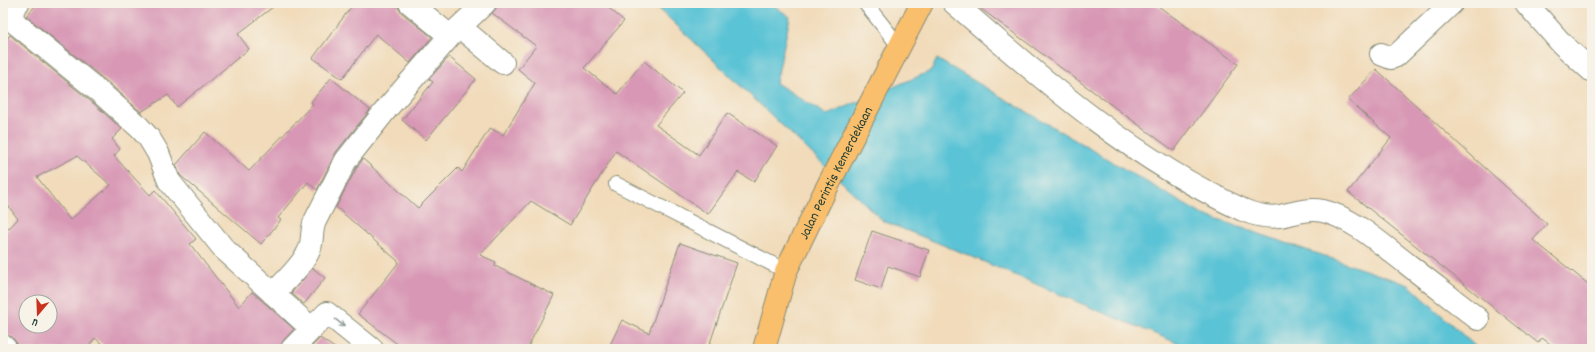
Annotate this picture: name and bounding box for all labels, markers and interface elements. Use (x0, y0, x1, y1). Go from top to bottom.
street label: Jalan Perintis Kemerdekaan (795, 104, 879, 243)
north arrow (18, 294, 58, 334)
text: U (30, 313, 41, 330)
one-way arrow (335, 319, 345, 328)

